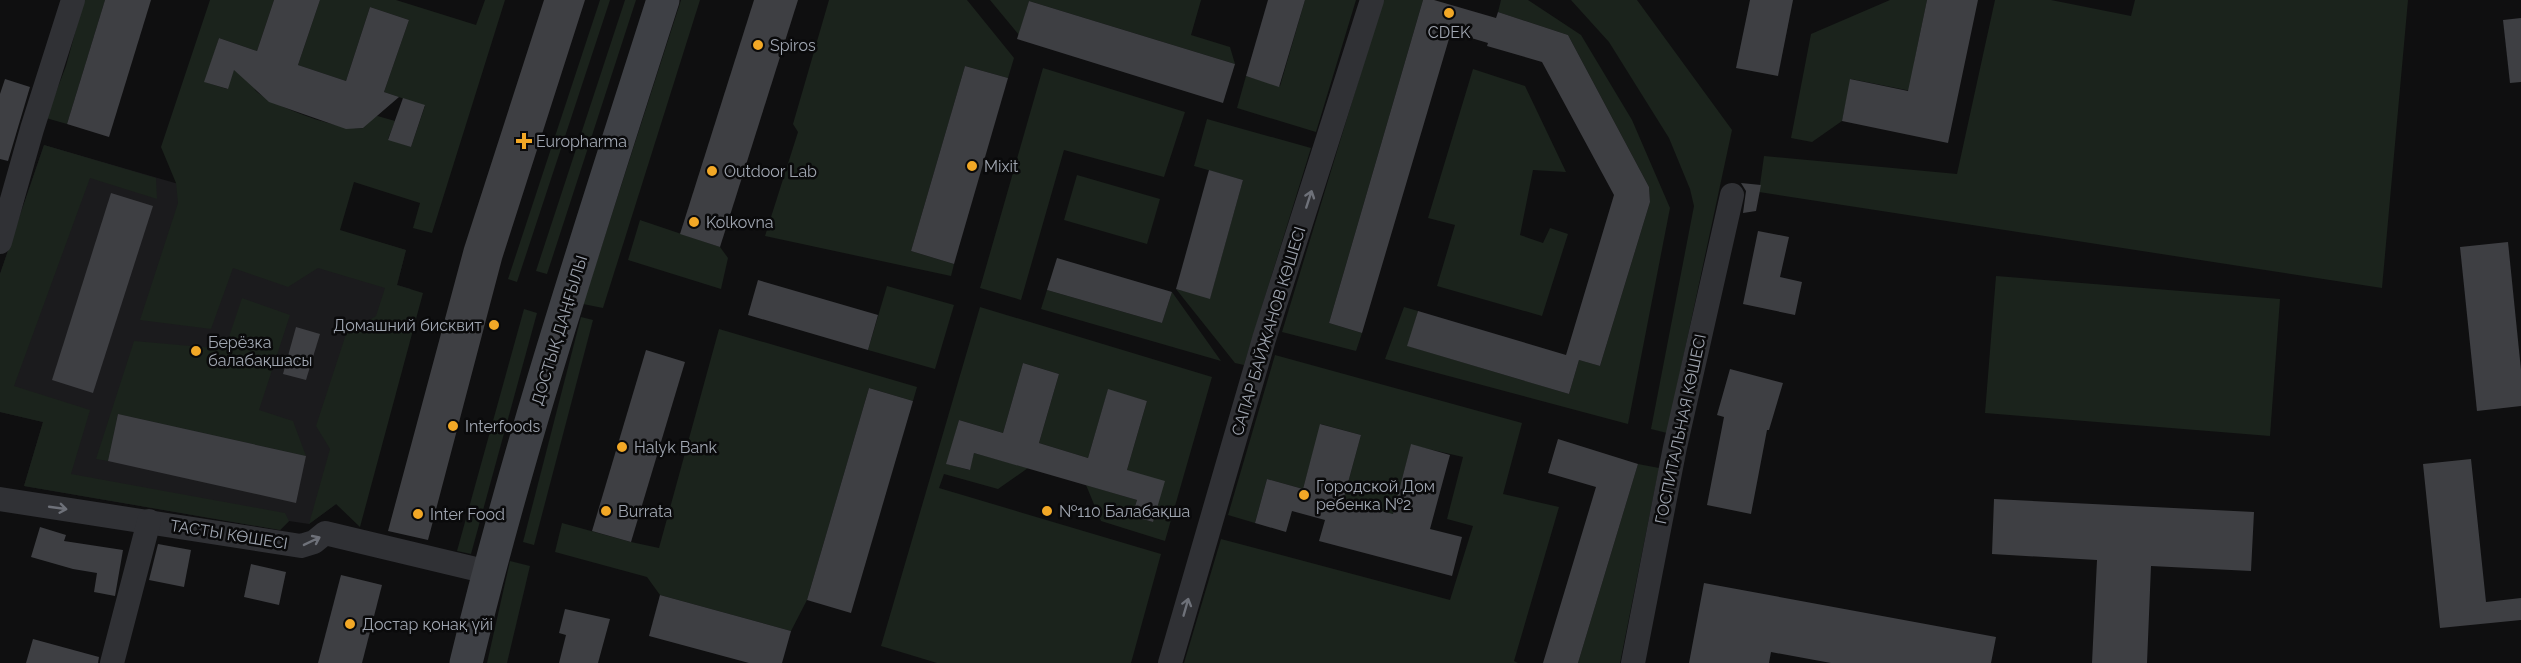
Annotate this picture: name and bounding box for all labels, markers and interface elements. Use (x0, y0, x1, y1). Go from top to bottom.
marker: CDEK (1442, 6, 1456, 20)
place label: CDEK (1428, 23, 1471, 42)
place label: Spiros (770, 36, 816, 55)
marker: Spiros (751, 38, 765, 52)
place label: Europharma (536, 132, 627, 151)
marker: Europharma (517, 134, 531, 148)
place label: Mixit (984, 157, 1019, 176)
marker: Mixit (965, 159, 979, 173)
place label: Outdoor Lab (724, 162, 817, 181)
marker: Outdoor Lab (705, 164, 719, 178)
one-way arrow (1304, 190, 1315, 209)
place label: Kolkovna (706, 213, 774, 232)
marker: Kolkovna (687, 215, 701, 229)
street label: САПАР БАЙЖАНОВ КӨШЕСІ (1228, 224, 1309, 438)
street label: ДОСТЫҚ ДАҢҒЫЛЫ (528, 253, 591, 407)
place label: Домашний бисквит (333, 316, 482, 335)
marker: Домашний бисквит (487, 318, 501, 332)
street label: ГОСПИТАЛЬНАЯ КӨШЕСІ (1651, 332, 1710, 526)
place label: Берёзка балабақшасы (208, 333, 312, 370)
marker: Берёзка балабақшасы (189, 344, 203, 358)
place label: Interfoods (465, 417, 540, 436)
marker: Interfoods (446, 419, 460, 433)
place label: Halyk Bank (634, 438, 717, 457)
marker: Halyk Bank (615, 440, 629, 454)
place label: Городской Дом ребенка №2 (1316, 477, 1435, 514)
marker: Городской Дом ребенка №2 (1297, 488, 1311, 502)
place label: Burrata (618, 502, 672, 521)
place label: №110 Балабақша (1059, 502, 1190, 521)
one-way arrow (47, 503, 67, 514)
marker: Burrata (599, 504, 613, 518)
marker: №110 Балабақша (1040, 504, 1054, 518)
place label: Inter Food (430, 505, 505, 524)
marker: Inter Food (411, 507, 425, 521)
street label: ТАСТЫ КӨШЕСІ (169, 516, 289, 553)
one-way arrow (302, 534, 320, 546)
one-way arrow (1181, 598, 1192, 617)
place label: Достар қонақ үйі (362, 615, 493, 634)
marker: Достар қонақ үйі (343, 617, 357, 631)

